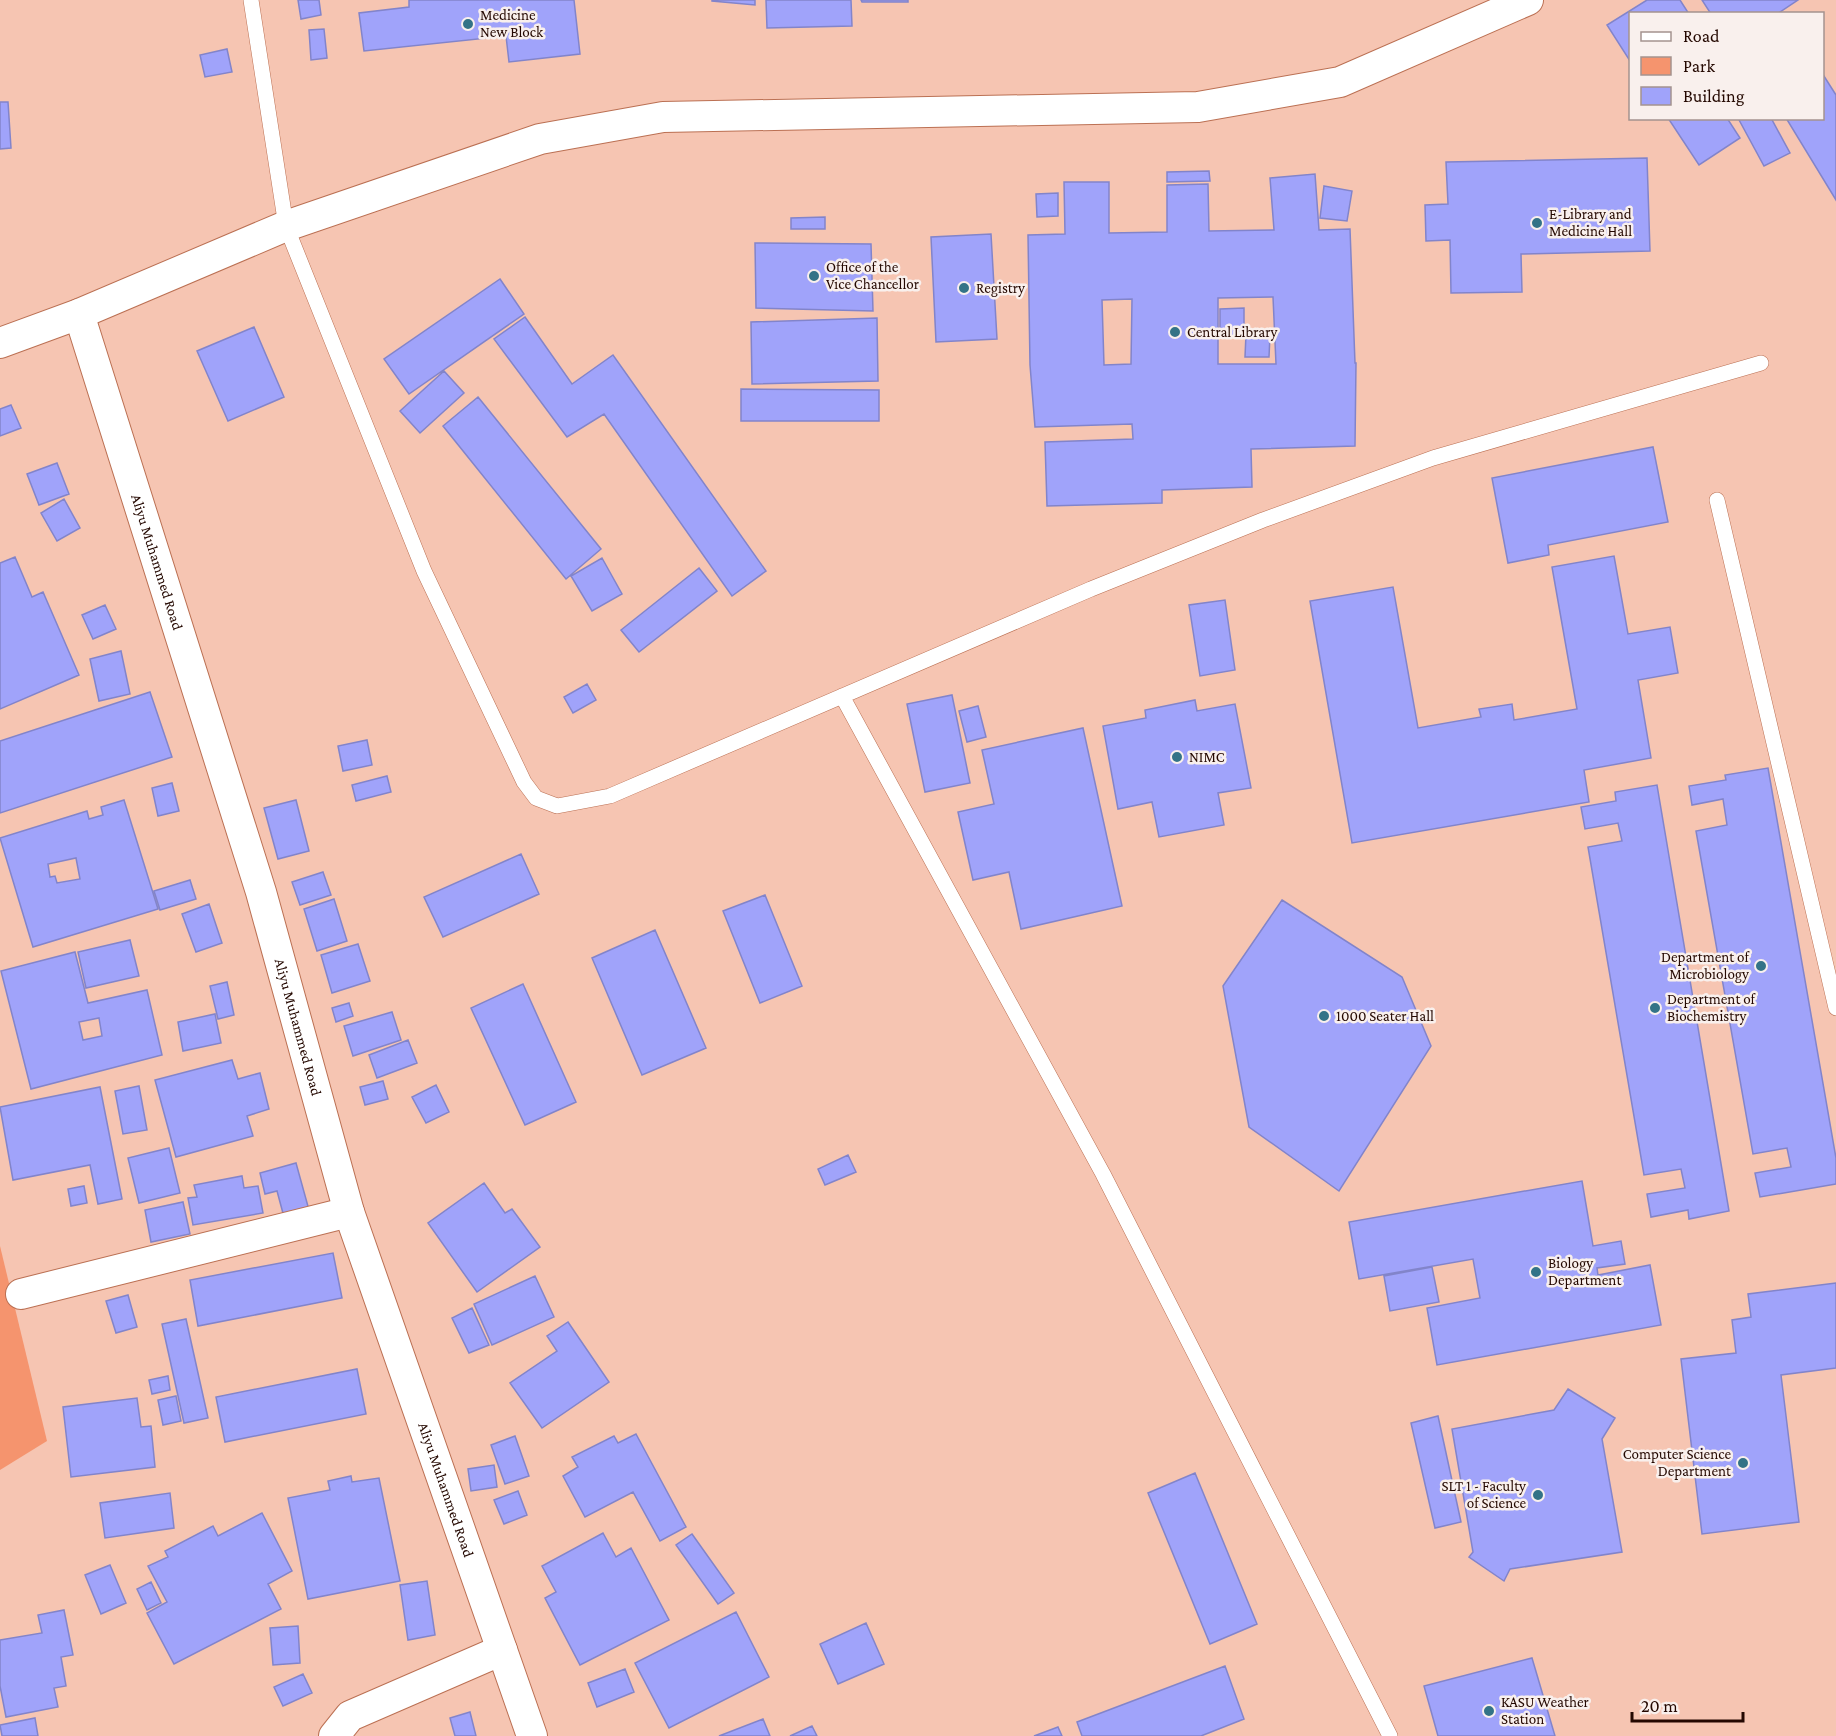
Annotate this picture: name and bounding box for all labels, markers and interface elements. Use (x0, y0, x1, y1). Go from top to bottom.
place label: Medicine New Block (480, 7, 544, 40)
legend (1629, 12, 1824, 120)
marker: Medicine New Block (461, 17, 475, 31)
text: Road (1683, 26, 1720, 46)
text: Park (1683, 56, 1715, 76)
text: Building (1683, 86, 1745, 106)
place label: E-Library and Medicine Hall (1549, 206, 1632, 239)
marker: E-Library and Medicine Hall (1530, 216, 1544, 230)
place label: Office of the Vice Chancellor (826, 259, 920, 292)
marker: Office of the Vice Chancellor (807, 269, 821, 283)
place label: Registry (976, 280, 1025, 297)
marker: Registry (957, 281, 971, 295)
place label: Central Library (1187, 324, 1278, 341)
marker: Central Library (1168, 325, 1182, 339)
street label: Aliyu Muhammed Road (128, 492, 186, 632)
place label: NIMC (1189, 749, 1225, 765)
marker: NIMC (1170, 750, 1184, 764)
place label: Department of Microbiology (1661, 949, 1751, 983)
street label: Aliyu Muhammed Road (272, 957, 325, 1097)
marker: Department of Microbiology (1754, 959, 1768, 973)
place label: Department of Biochemistry (1667, 991, 1757, 1025)
marker: Department of Biochemistry (1648, 1001, 1662, 1015)
place label: 1000 Seater Hall (1336, 1008, 1434, 1024)
marker: 1000 Seater Hall (1317, 1009, 1331, 1023)
place label: Biology Department (1548, 1255, 1622, 1289)
marker: Biology Department (1529, 1265, 1543, 1279)
street label: Aliyu Muhammed Road (415, 1420, 477, 1559)
place label: Computer Science Department (1623, 1446, 1732, 1480)
marker: Computer Science Department (1736, 1456, 1750, 1470)
place label: SLT 1 - Faculty of Science (1441, 1478, 1526, 1511)
marker: SLT 1 - Faculty of Science (1531, 1488, 1545, 1502)
scale bar (1632, 1685, 1743, 1723)
place label: KASU Weather Station (1501, 1694, 1590, 1727)
text: 20 m (1641, 1696, 1678, 1716)
marker: KASU Weather Station (1482, 1704, 1496, 1718)

